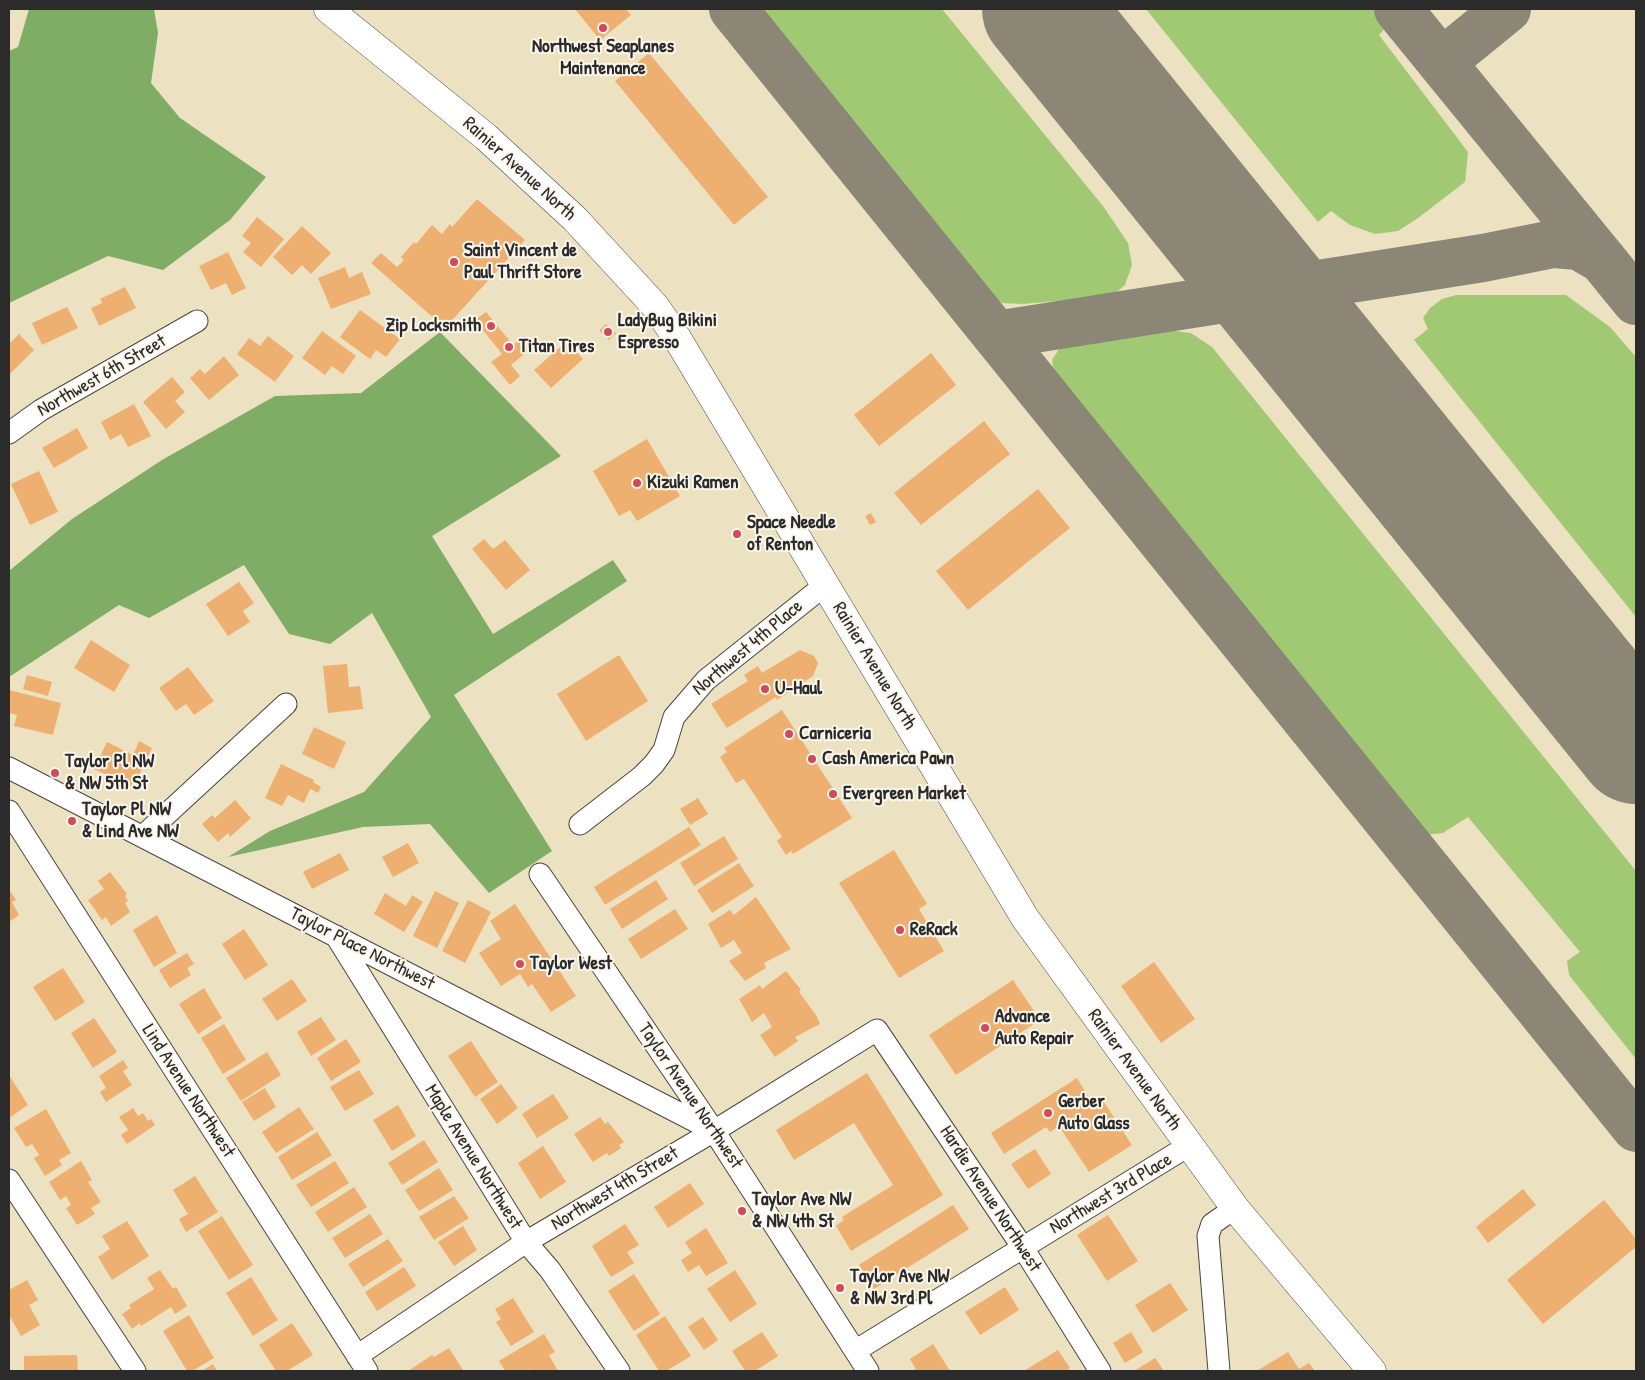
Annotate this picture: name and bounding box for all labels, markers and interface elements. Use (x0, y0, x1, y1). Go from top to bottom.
marker: Northwest Seaplanes Maintenance (597, 22, 609, 34)
place label: Northwest Seaplanes Maintenance (532, 36, 674, 80)
street label: Rainier Avenue North (458, 112, 580, 226)
place label: Saint Vincent de Paul Thrift Store (464, 240, 582, 284)
marker: Saint Vincent de Paul Thrift Store (448, 256, 460, 268)
place label: LadyBug Bikini Espresso (618, 310, 717, 354)
place label: Zip Locksmith (386, 315, 481, 337)
marker: Zip Locksmith (485, 320, 497, 332)
marker: LadyBug Bikini Espresso (602, 326, 614, 338)
street label: Northwest 6th Street (34, 330, 170, 422)
place label: Titan Tires (519, 336, 594, 358)
marker: Titan Tires (503, 341, 515, 353)
place label: Kizuki Ramen (647, 472, 739, 494)
marker: Kizuki Ramen (631, 477, 643, 489)
place label: Space Needle of Renton (747, 512, 836, 556)
marker: Space Needle of Renton (731, 528, 743, 540)
street label: Northwest 4th Place (688, 595, 808, 701)
street label: Rainier Avenue North (827, 598, 921, 734)
place label: U-Haul (775, 678, 822, 700)
marker: U-Haul (759, 683, 771, 695)
place label: Carniceria (799, 723, 871, 745)
marker: Carniceria (783, 728, 795, 740)
place label: Cash America Pawn (822, 748, 954, 770)
place label: Taylor Pl NW & NW 5th St (65, 751, 154, 795)
marker: Cash America Pawn (806, 753, 818, 765)
marker: Taylor Pl NW & NW 5th St (49, 767, 61, 779)
place label: Evergreen Market (843, 783, 966, 805)
marker: Evergreen Market (827, 788, 839, 800)
place label: Taylor Pl NW & Lind Ave NW (82, 799, 179, 843)
marker: Taylor Pl NW & Lind Ave NW (66, 815, 78, 827)
street label: Taylor Place Northwest (286, 903, 438, 995)
place label: ReRack (910, 919, 958, 941)
marker: ReRack (894, 924, 906, 936)
place label: Taylor West (530, 953, 612, 975)
marker: Taylor West (514, 958, 526, 970)
street label: Rainier Avenue North (1082, 1005, 1186, 1135)
place label: Advance Auto Repair (995, 1006, 1074, 1050)
street label: Taylor Avenue Northwest (633, 1019, 747, 1173)
street label: Lind Avenue Northwest (136, 1020, 240, 1162)
marker: Advance Auto Repair (979, 1022, 991, 1034)
street label: Maple Avenue Northwest (419, 1080, 527, 1234)
place label: Gerber Auto Glass (1058, 1091, 1130, 1135)
marker: Gerber Auto Glass (1042, 1107, 1054, 1119)
street label: Hardie Avenue Northwest (934, 1122, 1046, 1276)
street label: Northwest 4th Street (547, 1142, 683, 1236)
street label: Northwest 3rd Place (1046, 1149, 1176, 1239)
place label: Taylor Ave NW & NW 4th St (752, 1189, 851, 1233)
marker: Taylor Ave NW & NW 4th St (736, 1205, 748, 1217)
place label: Taylor Ave NW & NW 3rd Pl (850, 1266, 949, 1310)
marker: Taylor Ave NW & NW 3rd Pl (834, 1282, 846, 1294)

